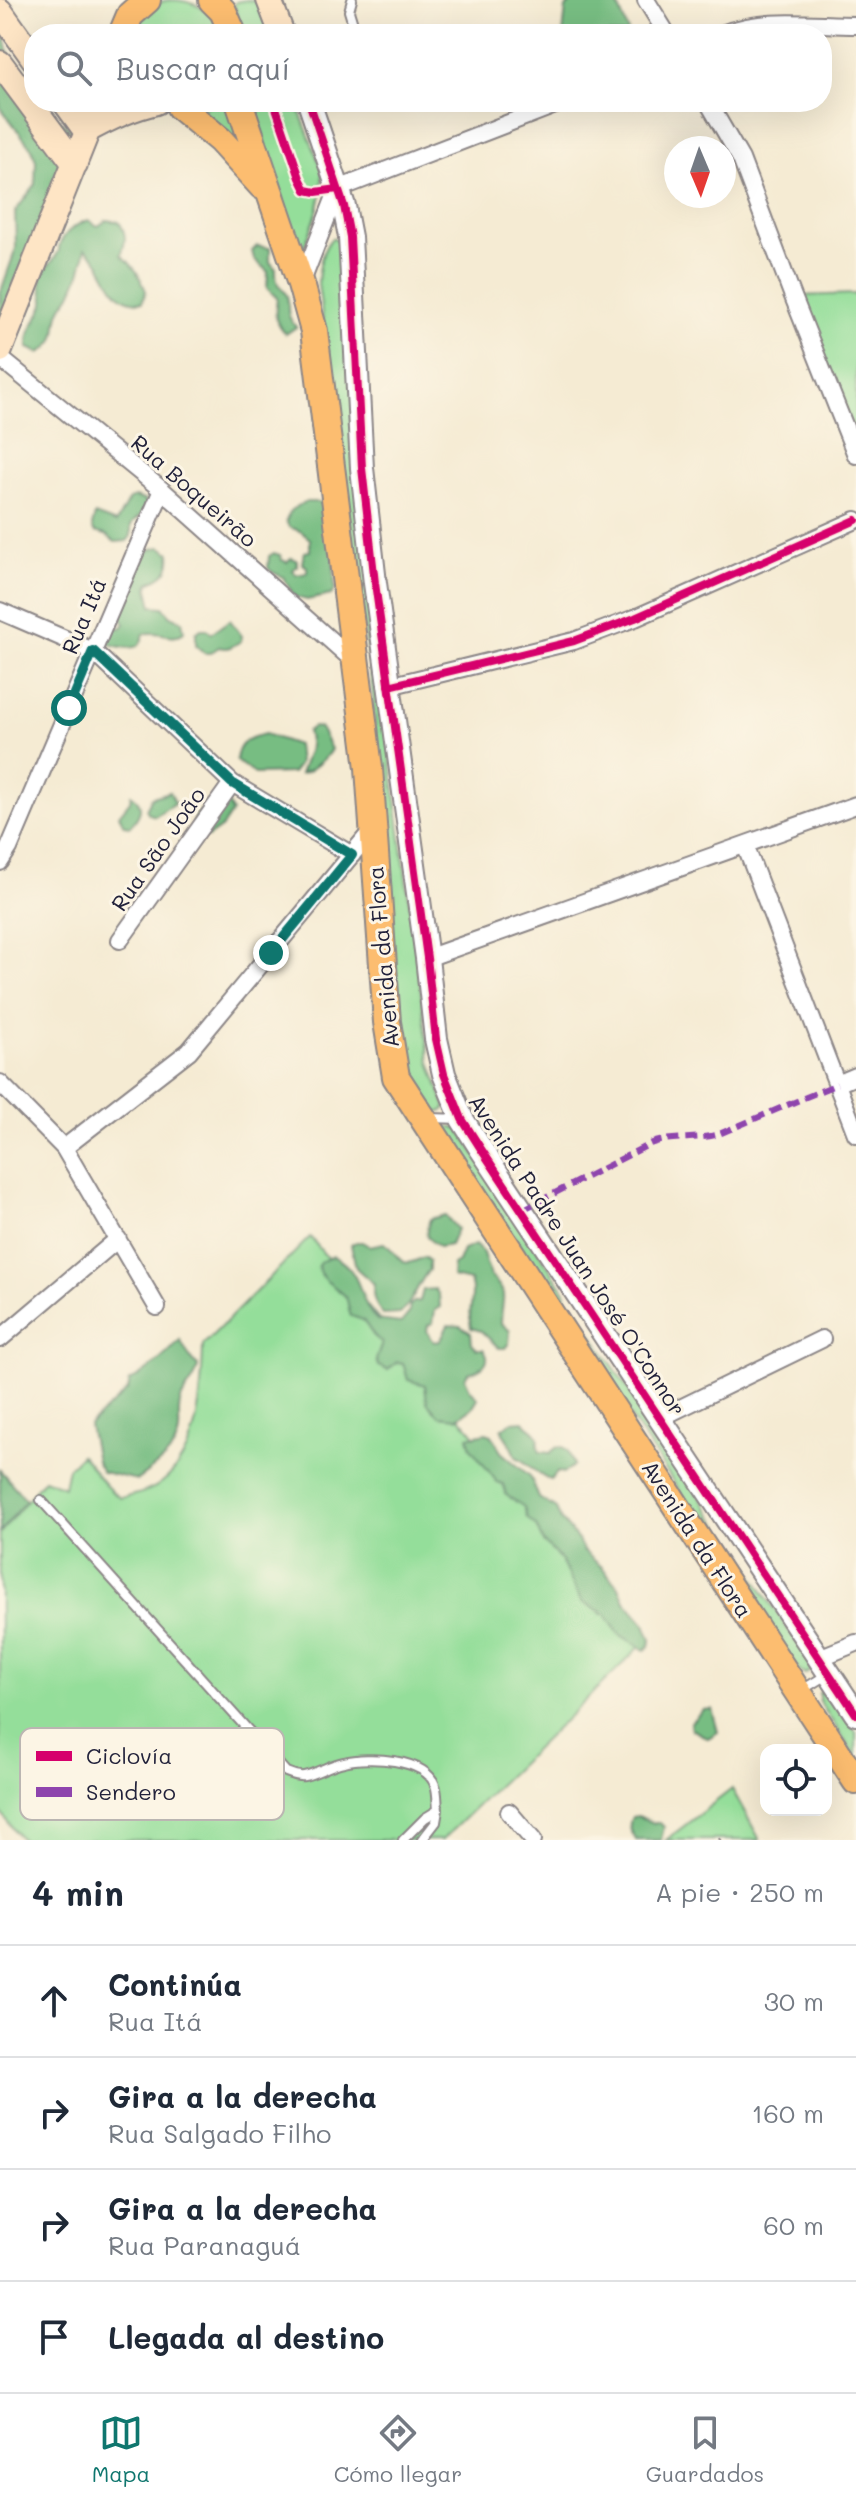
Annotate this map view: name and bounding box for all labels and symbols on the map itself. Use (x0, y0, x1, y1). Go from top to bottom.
north arrow (664, 136, 736, 208)
street label: Rua Boqueirão (125, 428, 263, 553)
street label: Rua Itá (55, 573, 112, 658)
route start (51, 690, 87, 726)
street label: Rua São João (104, 781, 211, 916)
street label: Avenida da Flora (360, 865, 405, 1049)
route end (253, 935, 289, 971)
street label: Avenida Padre Juan José O'Connor (462, 1088, 692, 1421)
street label: Avenida da Flora (636, 1454, 759, 1623)
legend (20, 1728, 284, 1820)
text: Ciclovía (86, 1741, 172, 1770)
text: Sendero (86, 1777, 176, 1806)

